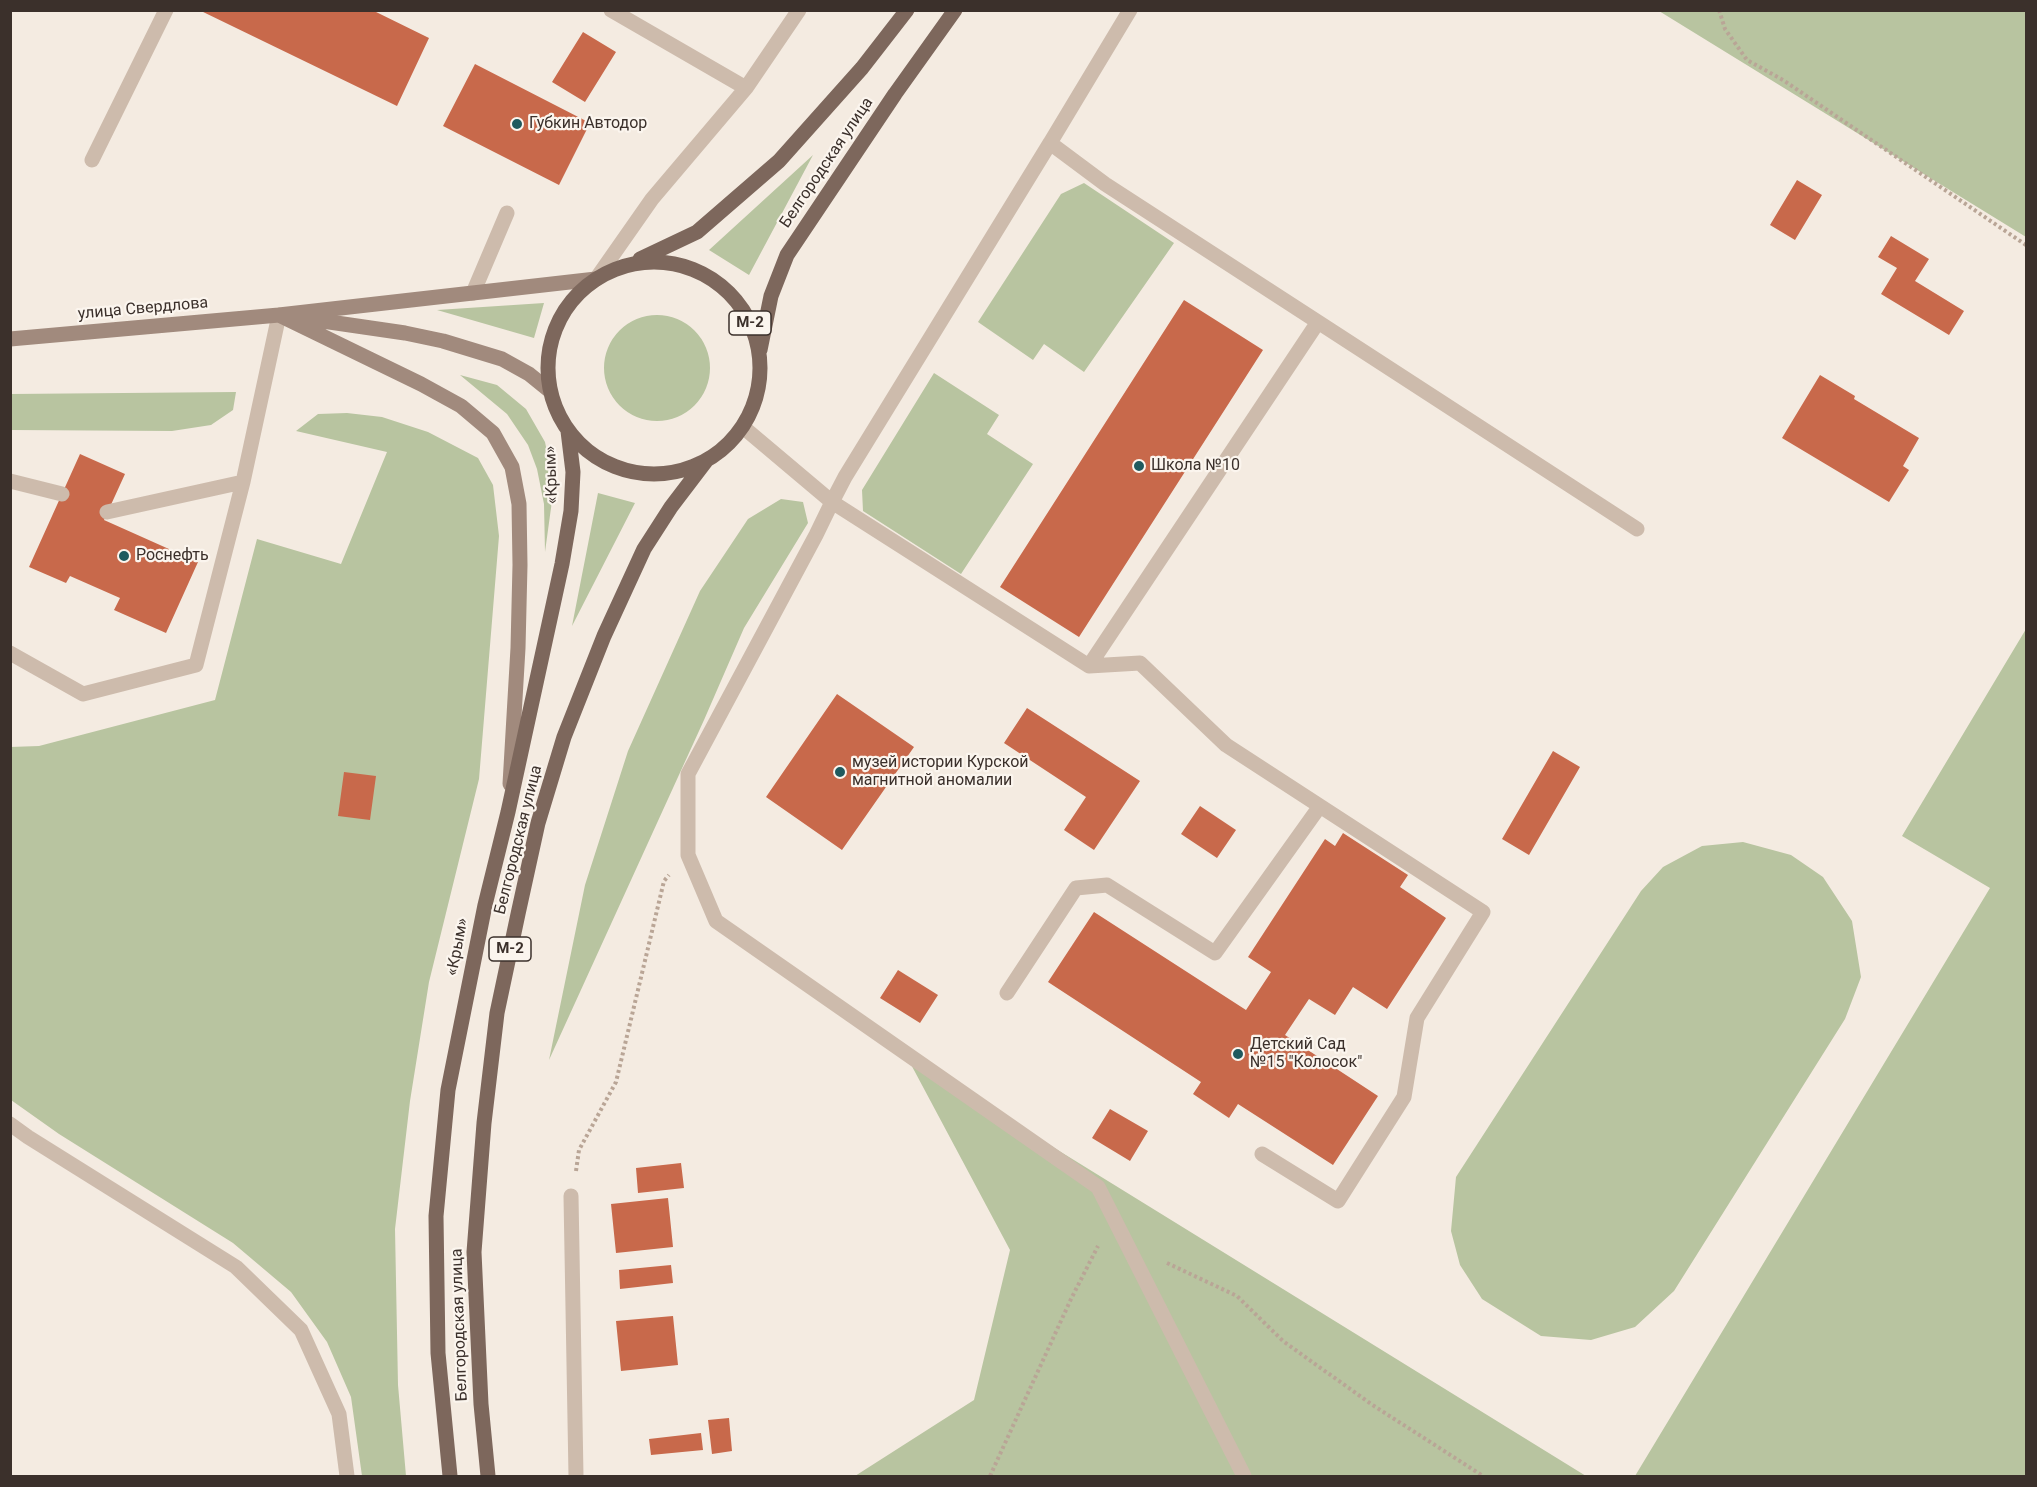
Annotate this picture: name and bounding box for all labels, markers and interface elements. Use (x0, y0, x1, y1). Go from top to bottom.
street label: Белгородская улица (776, 94, 878, 232)
place label: Губкин Автодор (529, 114, 647, 134)
marker: Губкин Автодор (510, 117, 524, 131)
street label: улица Свердлова (77, 294, 209, 324)
road number: М-2 (729, 311, 771, 335)
street label: «Крым» (541, 445, 563, 505)
place label: Школа №10 (1151, 456, 1240, 476)
marker: Школа №10 (1132, 459, 1146, 473)
place label: Роснефть (136, 546, 209, 566)
marker: Роснефть (117, 549, 131, 563)
place label: музей истории Курской магнитной аномалии (852, 753, 1029, 791)
street label: Белгородская улица (491, 763, 547, 917)
marker: музей истории Курской магнитной аномалии (833, 765, 847, 779)
street label: «Крым» (443, 917, 473, 977)
road number: М-2 (489, 937, 531, 961)
place label: Детский Сад №15 "Колосок" (1250, 1035, 1362, 1073)
marker: Детский Сад №15 "Колосок" (1231, 1047, 1245, 1061)
street label: Белгородская улица (448, 1248, 472, 1402)

